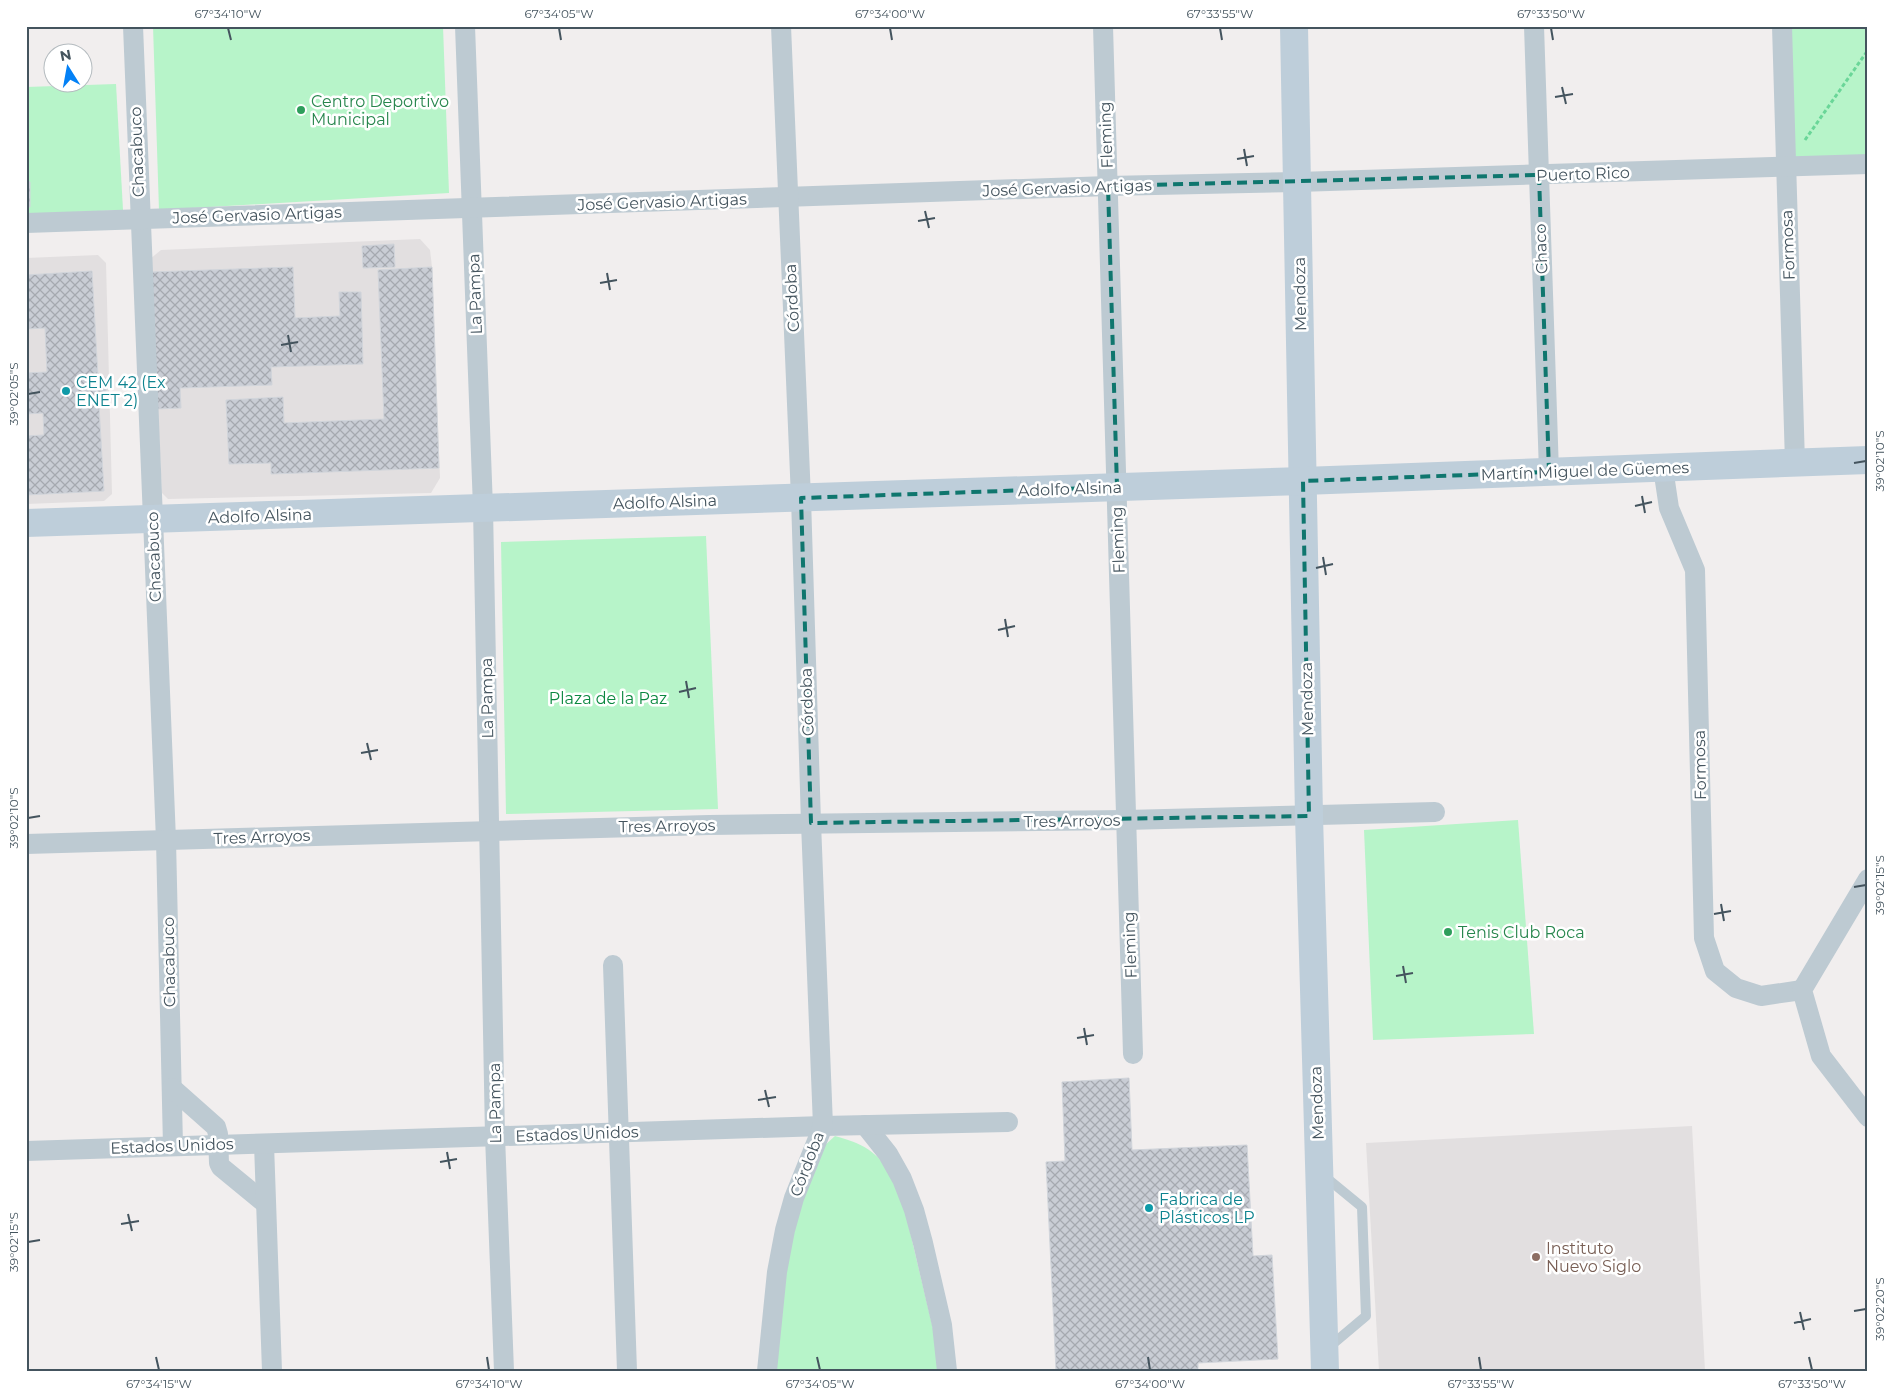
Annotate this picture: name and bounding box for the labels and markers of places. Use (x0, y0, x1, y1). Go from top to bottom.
place label: Centro Deportivo Municipal (311, 92, 449, 129)
marker: Centro Deportivo Municipal (295, 104, 307, 116)
place label: CEM 42 (Ex ENET 2) (76, 373, 166, 410)
marker: CEM 42 (Ex ENET 2) (60, 385, 72, 397)
place label: Tenis Club Roca (1458, 923, 1585, 942)
marker: Tenis Club Roca (1442, 926, 1454, 938)
place label: Fabrica de Plásticos LP (1159, 1190, 1255, 1227)
marker: Fabrica de Plásticos LP (1143, 1202, 1155, 1214)
place label: Instituto Nuevo Siglo (1546, 1239, 1641, 1276)
marker: Instituto Nuevo Siglo (1530, 1251, 1542, 1263)

